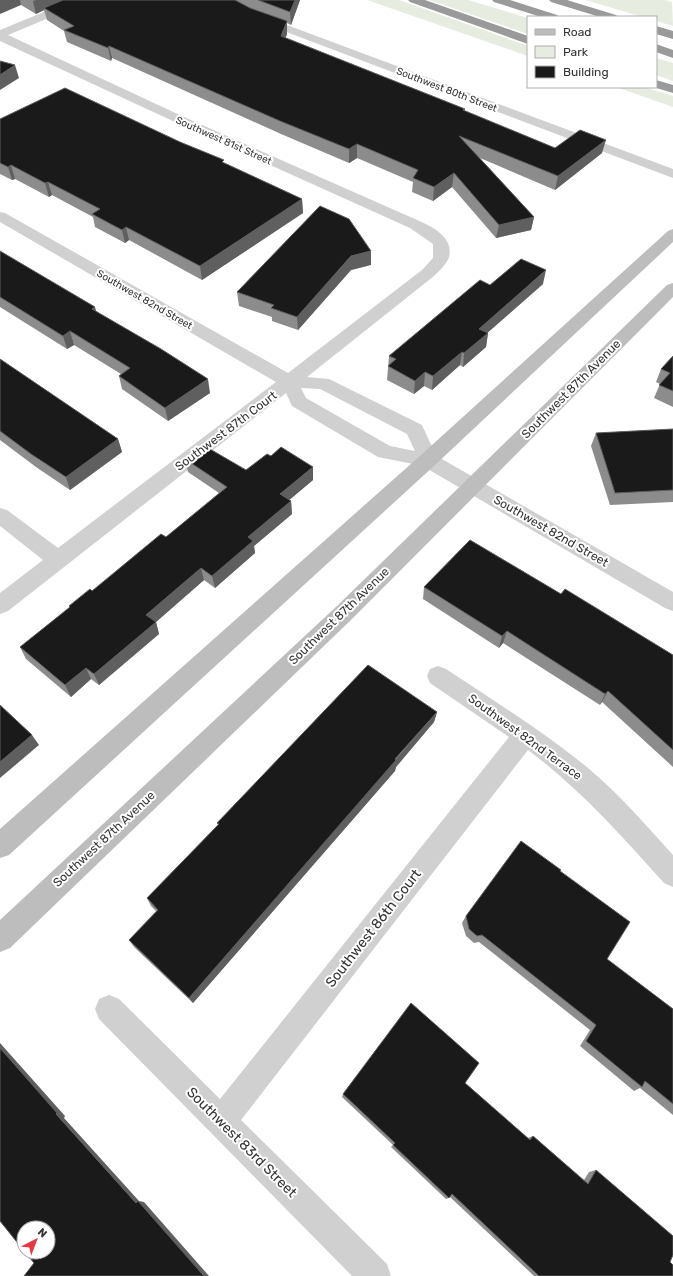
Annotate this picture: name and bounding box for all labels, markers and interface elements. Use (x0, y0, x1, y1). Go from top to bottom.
legend (527, 16, 657, 88)
text: Road (563, 25, 591, 39)
text: Park (563, 45, 589, 59)
street label: Southwest 80th Street (395, 65, 499, 115)
text: Building (563, 65, 609, 79)
street label: Southwest 81st Street (174, 114, 274, 168)
street label: Southwest 82nd Street (95, 268, 195, 332)
street label: Southwest 87th Avenue (519, 337, 623, 441)
street label: Southwest 87th Court (172, 388, 280, 474)
street label: Southwest 82nd Street (491, 492, 611, 570)
street label: Southwest 87th Avenue (286, 564, 392, 668)
street label: Southwest 82nd Terrace (466, 691, 585, 783)
street label: Southwest 87th Avenue (50, 788, 158, 890)
street label: Southwest 86th Court (322, 865, 425, 991)
street label: Southwest 83rd Street (183, 1084, 301, 1201)
north arrow (16, 1220, 56, 1260)
text: N (35, 1225, 50, 1240)

